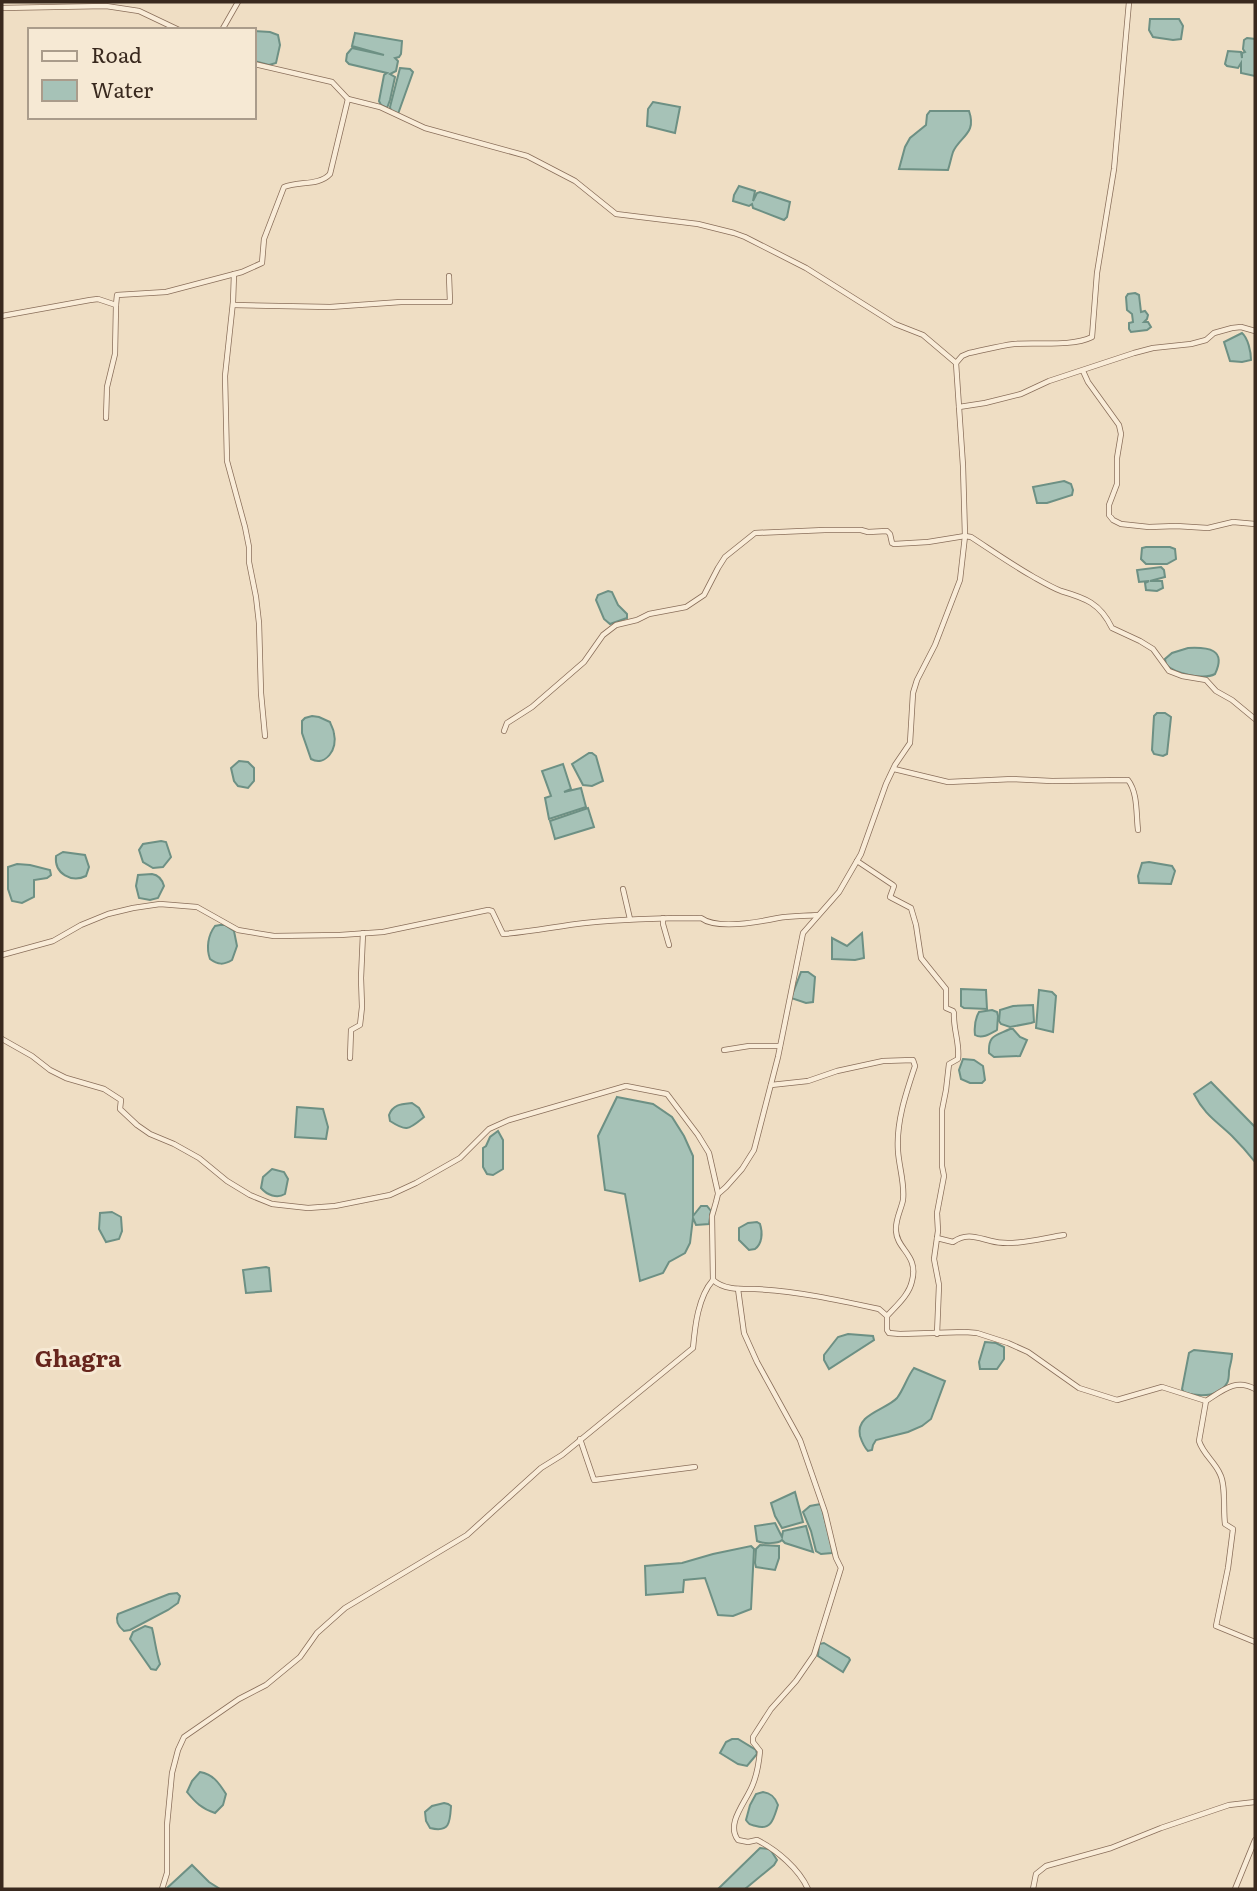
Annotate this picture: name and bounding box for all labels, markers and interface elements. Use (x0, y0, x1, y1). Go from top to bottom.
legend (28, 28, 256, 119)
text: Road (91, 38, 142, 69)
text: Water (91, 73, 153, 104)
district label: Ghagra (35, 1340, 122, 1374)

